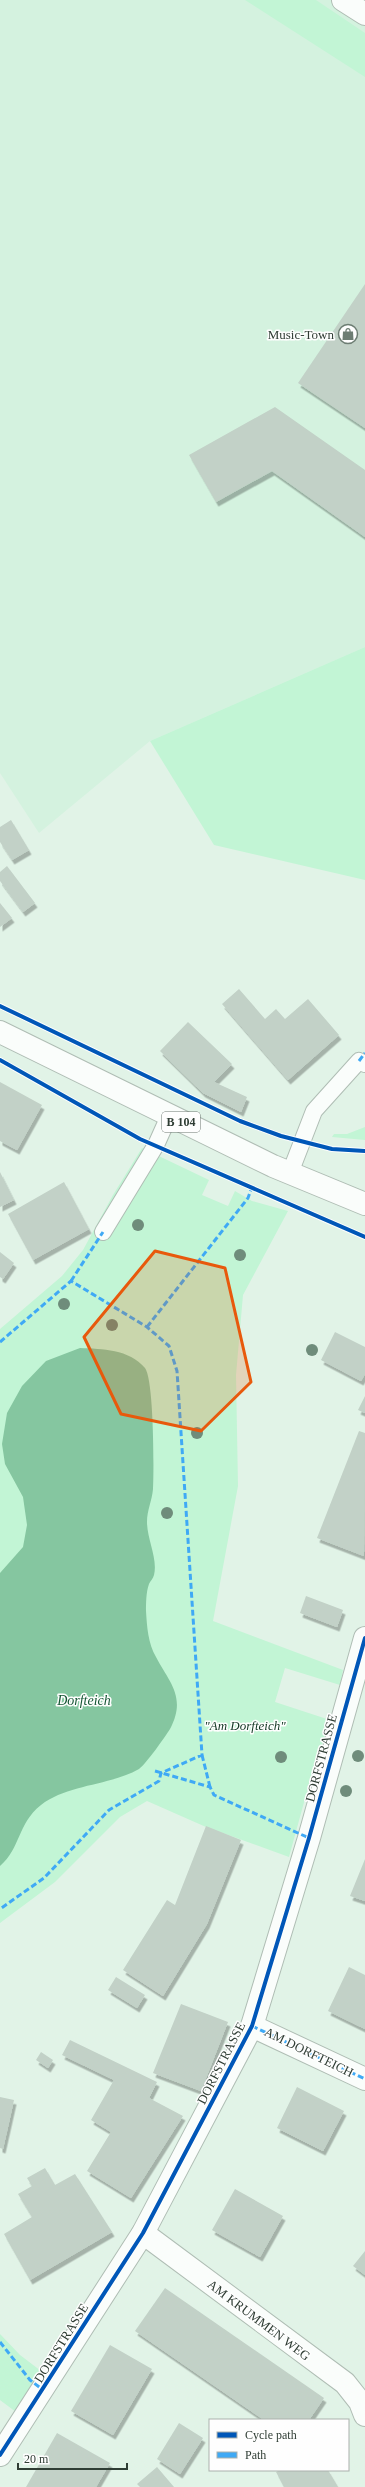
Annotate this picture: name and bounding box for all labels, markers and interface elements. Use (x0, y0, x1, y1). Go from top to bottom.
shop icon: Music-Town (337, 323, 359, 345)
place label: Music-Town (268, 327, 334, 342)
road number: B 104 (162, 1112, 200, 1132)
water label: Dorfteich (56, 1693, 111, 1708)
street label: DORFSTRASSE (302, 1712, 340, 1804)
park label: "Am Dorfteich" (204, 1718, 286, 1733)
street label: DORFSTRASSE (194, 2019, 248, 2107)
street label: AM DORFTEICH (262, 2024, 356, 2080)
street label: AM KRUMMEN WEG (205, 2276, 313, 2364)
street label: DORFSTRASSE (31, 2301, 91, 2385)
legend (209, 2419, 349, 2471)
text: Cycle path (245, 2428, 297, 2442)
scale bar (18, 2445, 127, 2471)
text: Path (245, 2448, 266, 2462)
text: 20 m (24, 2452, 49, 2466)

